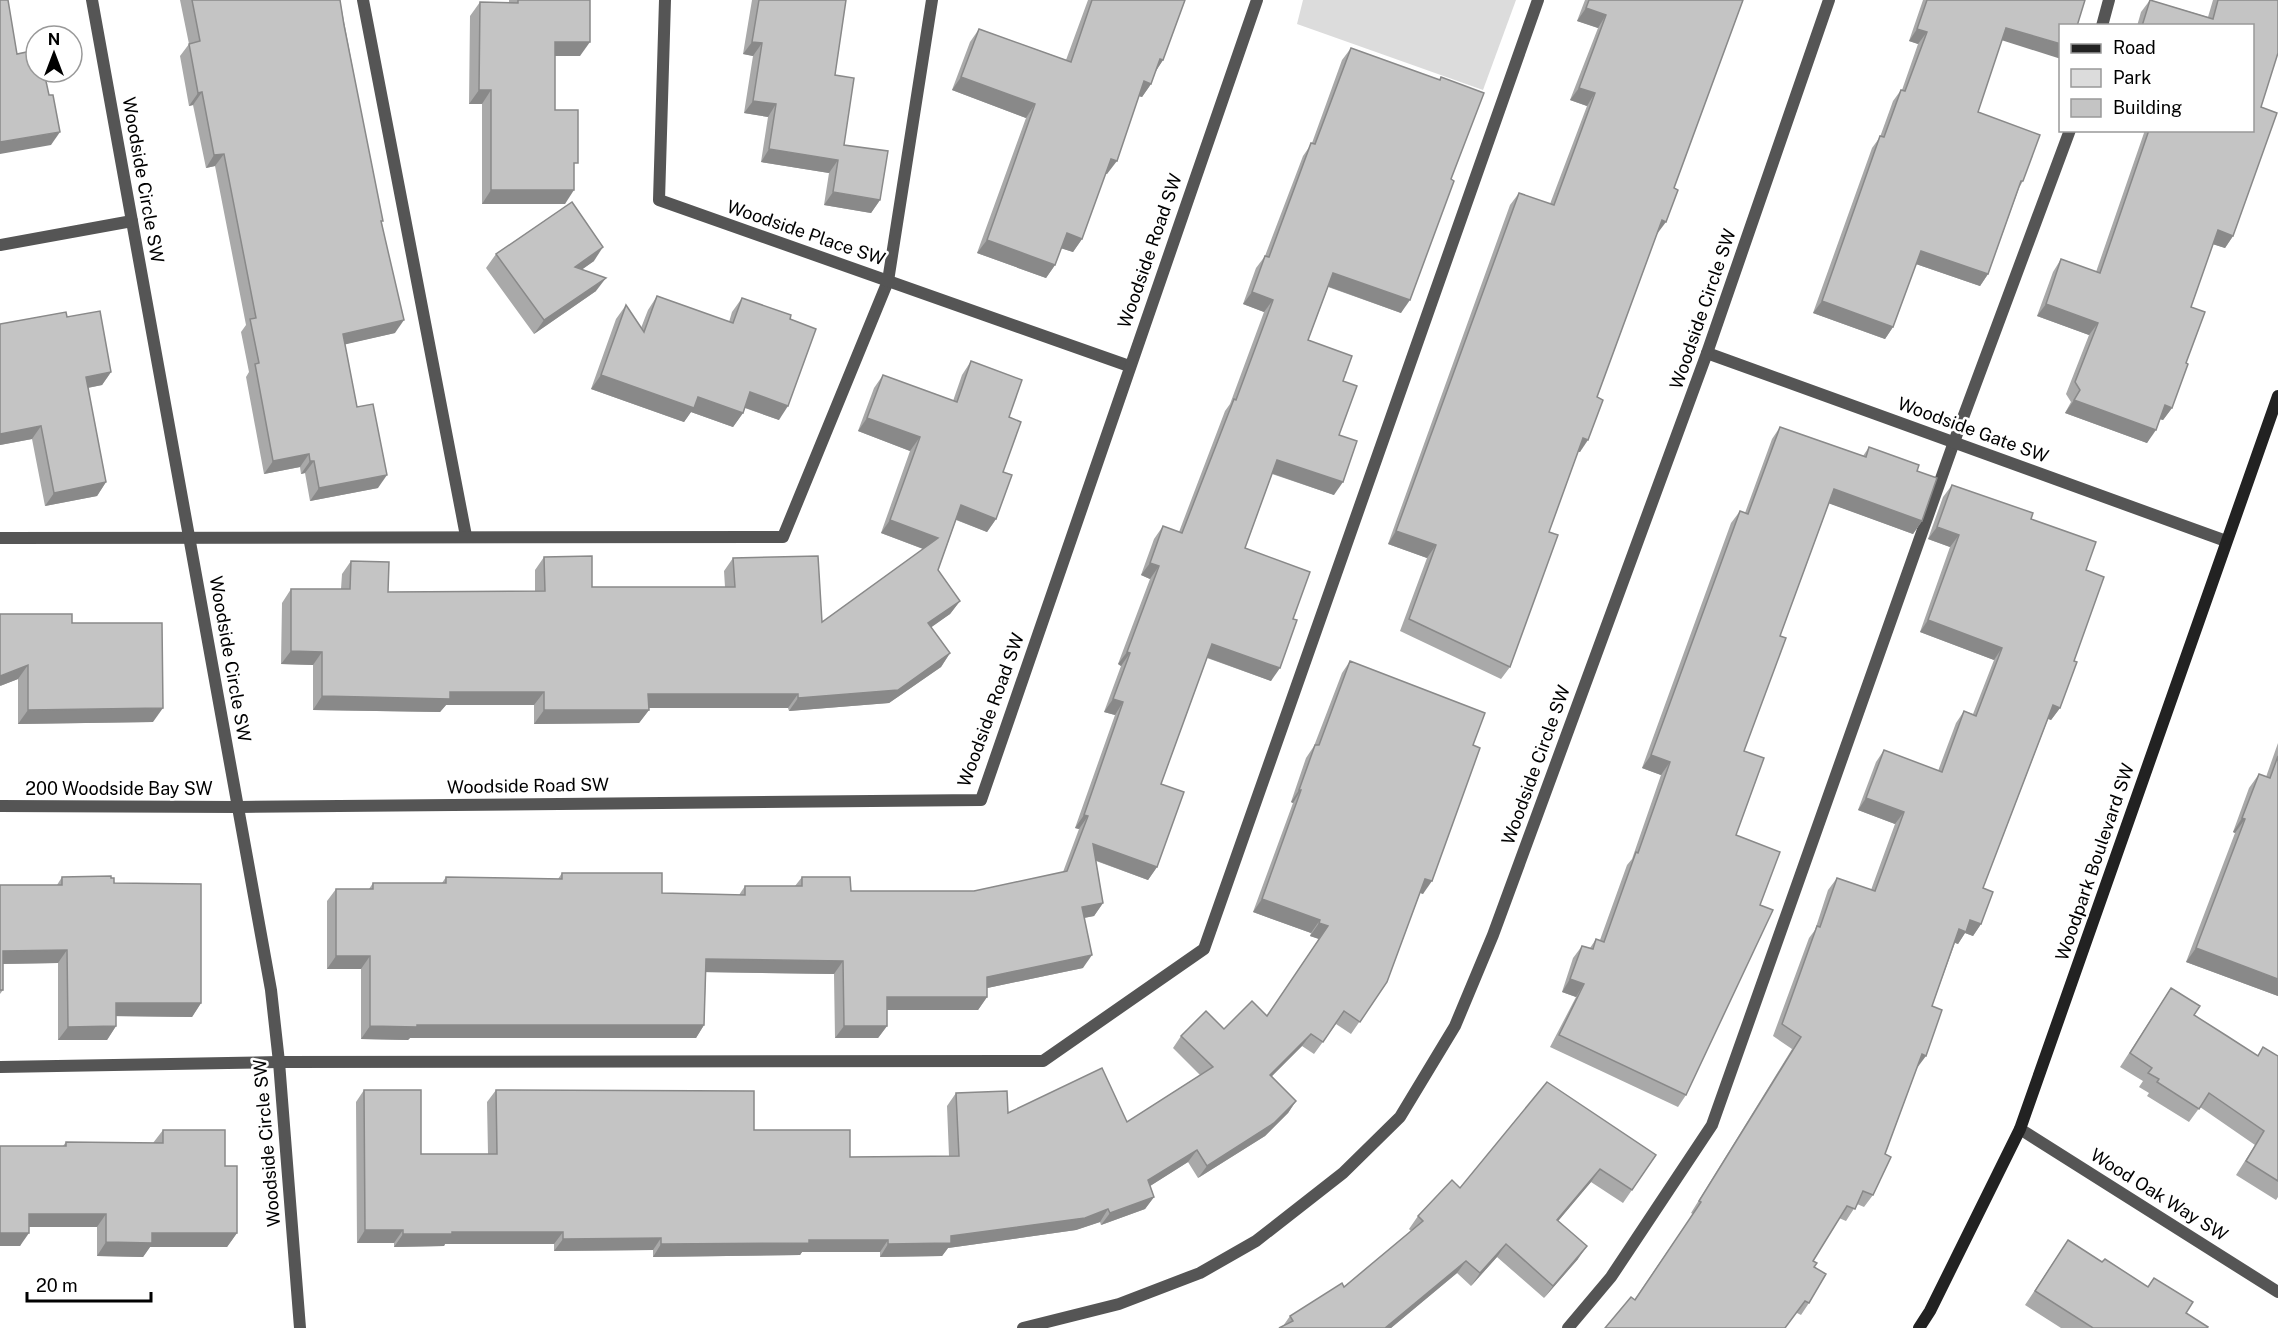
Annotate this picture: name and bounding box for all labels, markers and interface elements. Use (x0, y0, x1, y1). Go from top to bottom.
north arrow (24, 24, 84, 84)
legend (2059, 24, 2254, 132)
text: N (48, 30, 60, 49)
text: Road (2113, 37, 2156, 58)
text: Park (2113, 67, 2151, 88)
street label: Woodside Circle SW (119, 95, 168, 264)
text: Building (2113, 97, 2182, 118)
street label: Woodside Road SW (1113, 171, 1186, 331)
street label: Woodside Place SW (724, 196, 888, 269)
street label: Woodside Circle SW (1665, 226, 1740, 392)
street label: Woodside Gate SW (1895, 392, 2051, 467)
street label: Woodside Circle SW (206, 574, 255, 743)
street label: Woodside Road SW (953, 630, 1028, 790)
street label: Woodside Circle SW (1497, 682, 1574, 847)
street label: Woodpark Boulevard SW (2051, 760, 2138, 963)
street label: Woodside Road SW (447, 774, 609, 797)
street label: 200 Woodside Bay SW (25, 778, 213, 799)
street label: Woodside Circle SW (249, 1058, 284, 1228)
street label: Wood Oak Way SW (2087, 1144, 2232, 1245)
scale bar (27, 1265, 152, 1303)
text: 20 m (36, 1275, 78, 1296)

